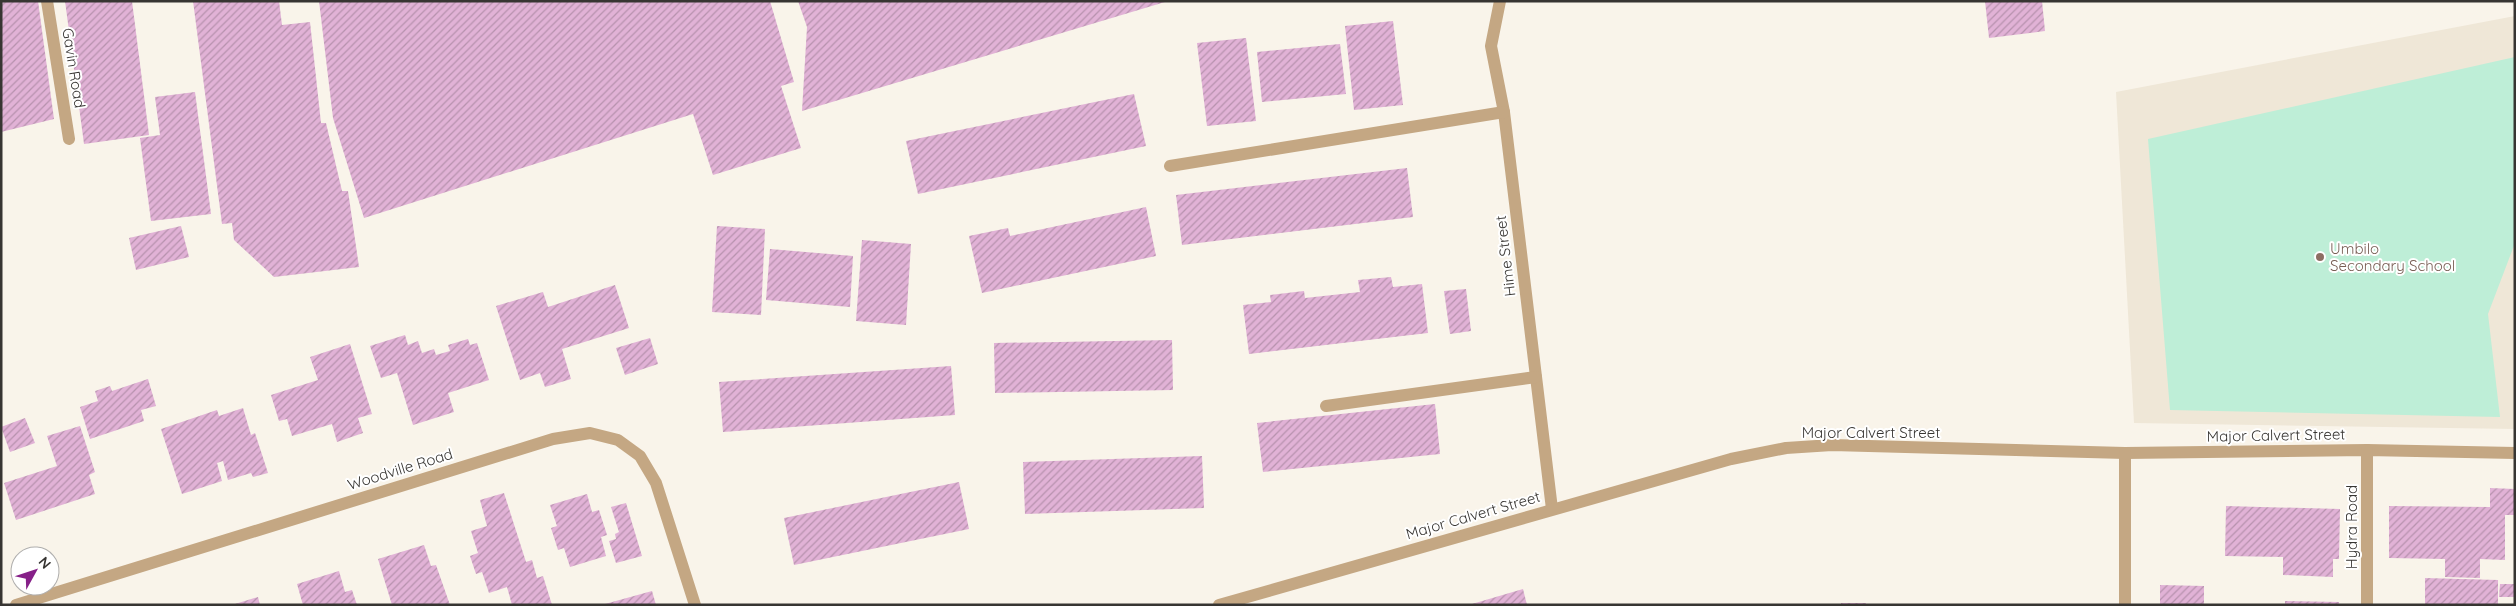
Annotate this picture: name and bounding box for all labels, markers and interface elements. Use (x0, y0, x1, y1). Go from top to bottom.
street label: Gavin Road (58, 27, 90, 109)
street label: Hime Street (1491, 215, 1519, 297)
place label: Umbilo Secondary School (2330, 239, 2455, 275)
marker: Umbilo Secondary School (2314, 251, 2326, 263)
street label: Major Calvert Street (1802, 423, 1940, 442)
street label: Major Calvert Street (2206, 424, 2346, 446)
street label: Woodville Road (345, 444, 455, 494)
street label: Hydra Road (2342, 485, 2361, 569)
street label: Major Calvert Street (1404, 487, 1542, 543)
north arrow (10, 546, 60, 596)
text: N (35, 553, 55, 572)

